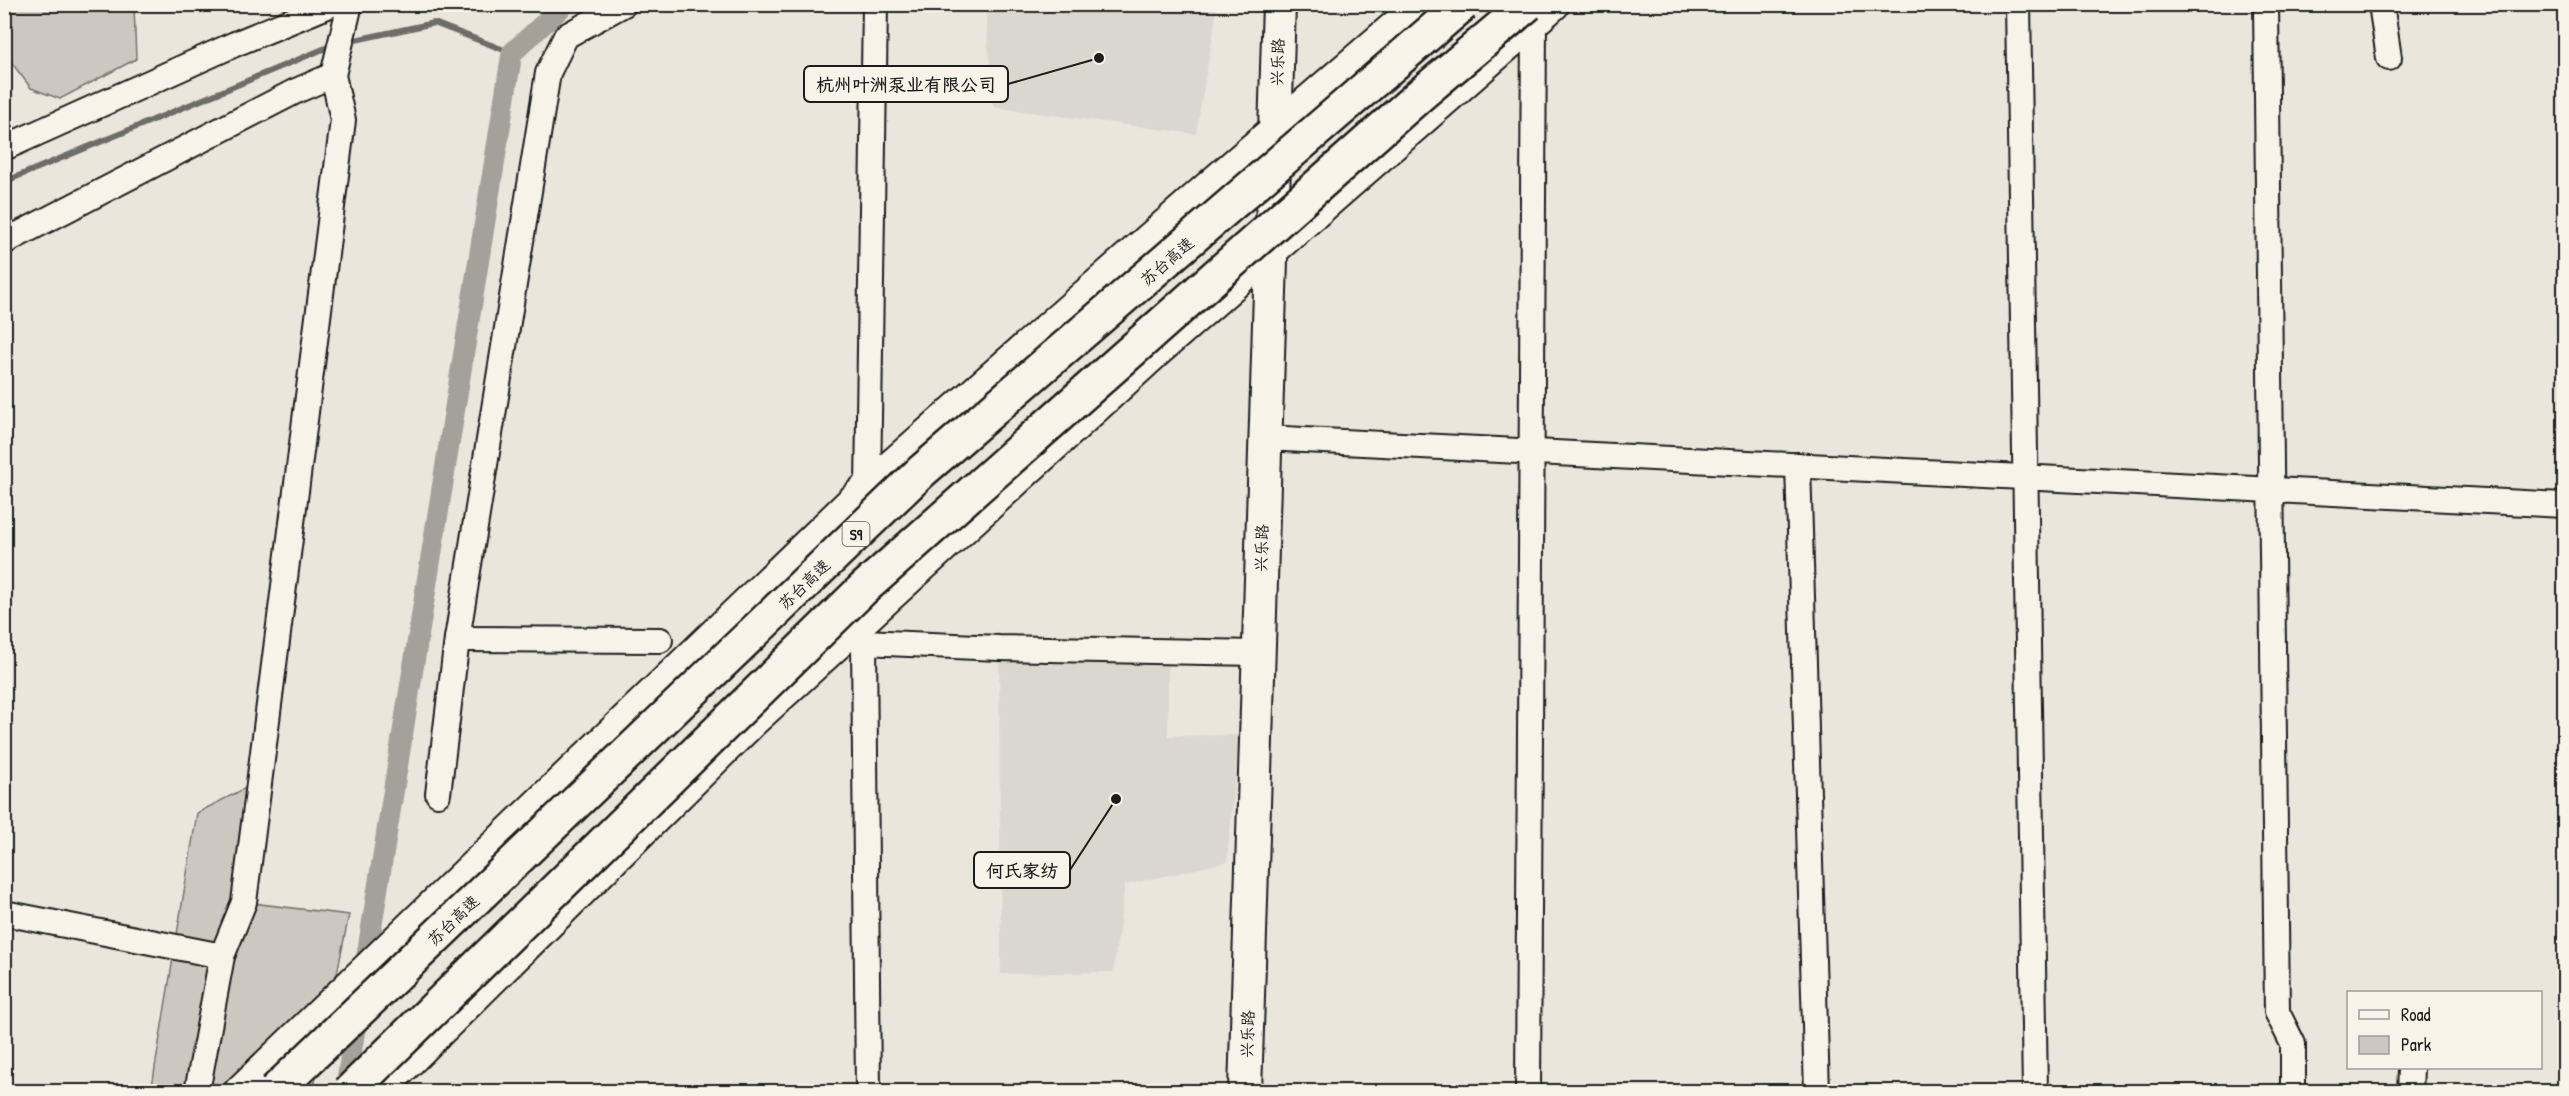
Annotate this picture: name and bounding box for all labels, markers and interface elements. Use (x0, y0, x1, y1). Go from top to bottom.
street label: 兴乐路 (1265, 38, 1289, 86)
callout: 杭州叶洲泵业有限公司 (804, 66, 1008, 102)
text: 杭州叶洲泵业有限公司 (816, 72, 996, 97)
street label: 苏台高速 (1136, 232, 1198, 290)
road number: S9 (842, 522, 870, 546)
street label: 兴乐路 (1249, 524, 1273, 572)
street label: 苏台高速 (773, 554, 835, 614)
callout: 何氏家纺 (974, 852, 1070, 888)
text: 何氏家纺 (986, 858, 1058, 883)
street label: 苏台高速 (422, 890, 484, 950)
legend (2347, 991, 2542, 1069)
text: Road (2401, 1002, 2431, 1027)
street label: 兴乐路 (1235, 1010, 1259, 1058)
text: Park (2401, 1032, 2432, 1057)

